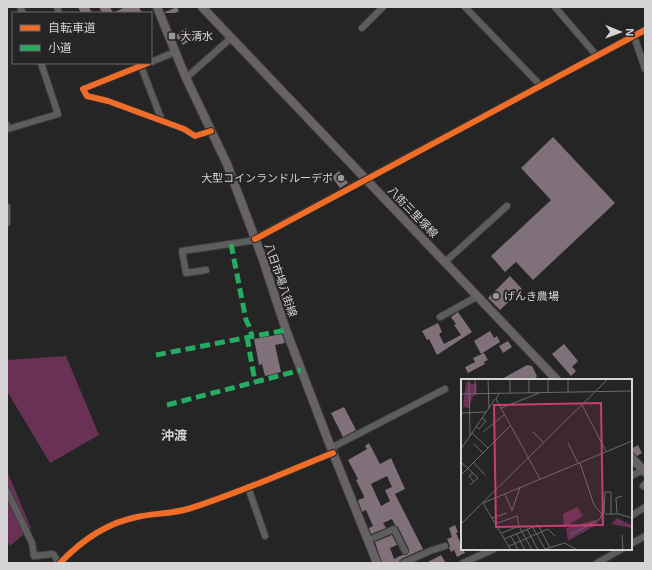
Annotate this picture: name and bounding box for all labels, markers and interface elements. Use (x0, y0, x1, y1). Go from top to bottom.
legend (12, 12, 152, 64)
north arrow (600, 12, 640, 52)
text: 自転車道 (48, 21, 96, 35)
text: N (624, 28, 636, 36)
place label: 大清水 (180, 30, 213, 42)
marker: 大清水 (167, 31, 177, 41)
text: 小道 (48, 41, 72, 55)
place label: 大型コインランドルーデポ (201, 172, 333, 184)
marker: 大型コインランドルーデポ (336, 173, 346, 183)
street label: 八街三里塚線 (386, 184, 440, 240)
street label: 八日市場八街線 (263, 242, 299, 318)
place label: げんき農場 (504, 290, 559, 302)
marker: げんき農場 (491, 291, 501, 301)
inset map (461, 379, 632, 550)
district label: 沖渡 (161, 428, 187, 443)

